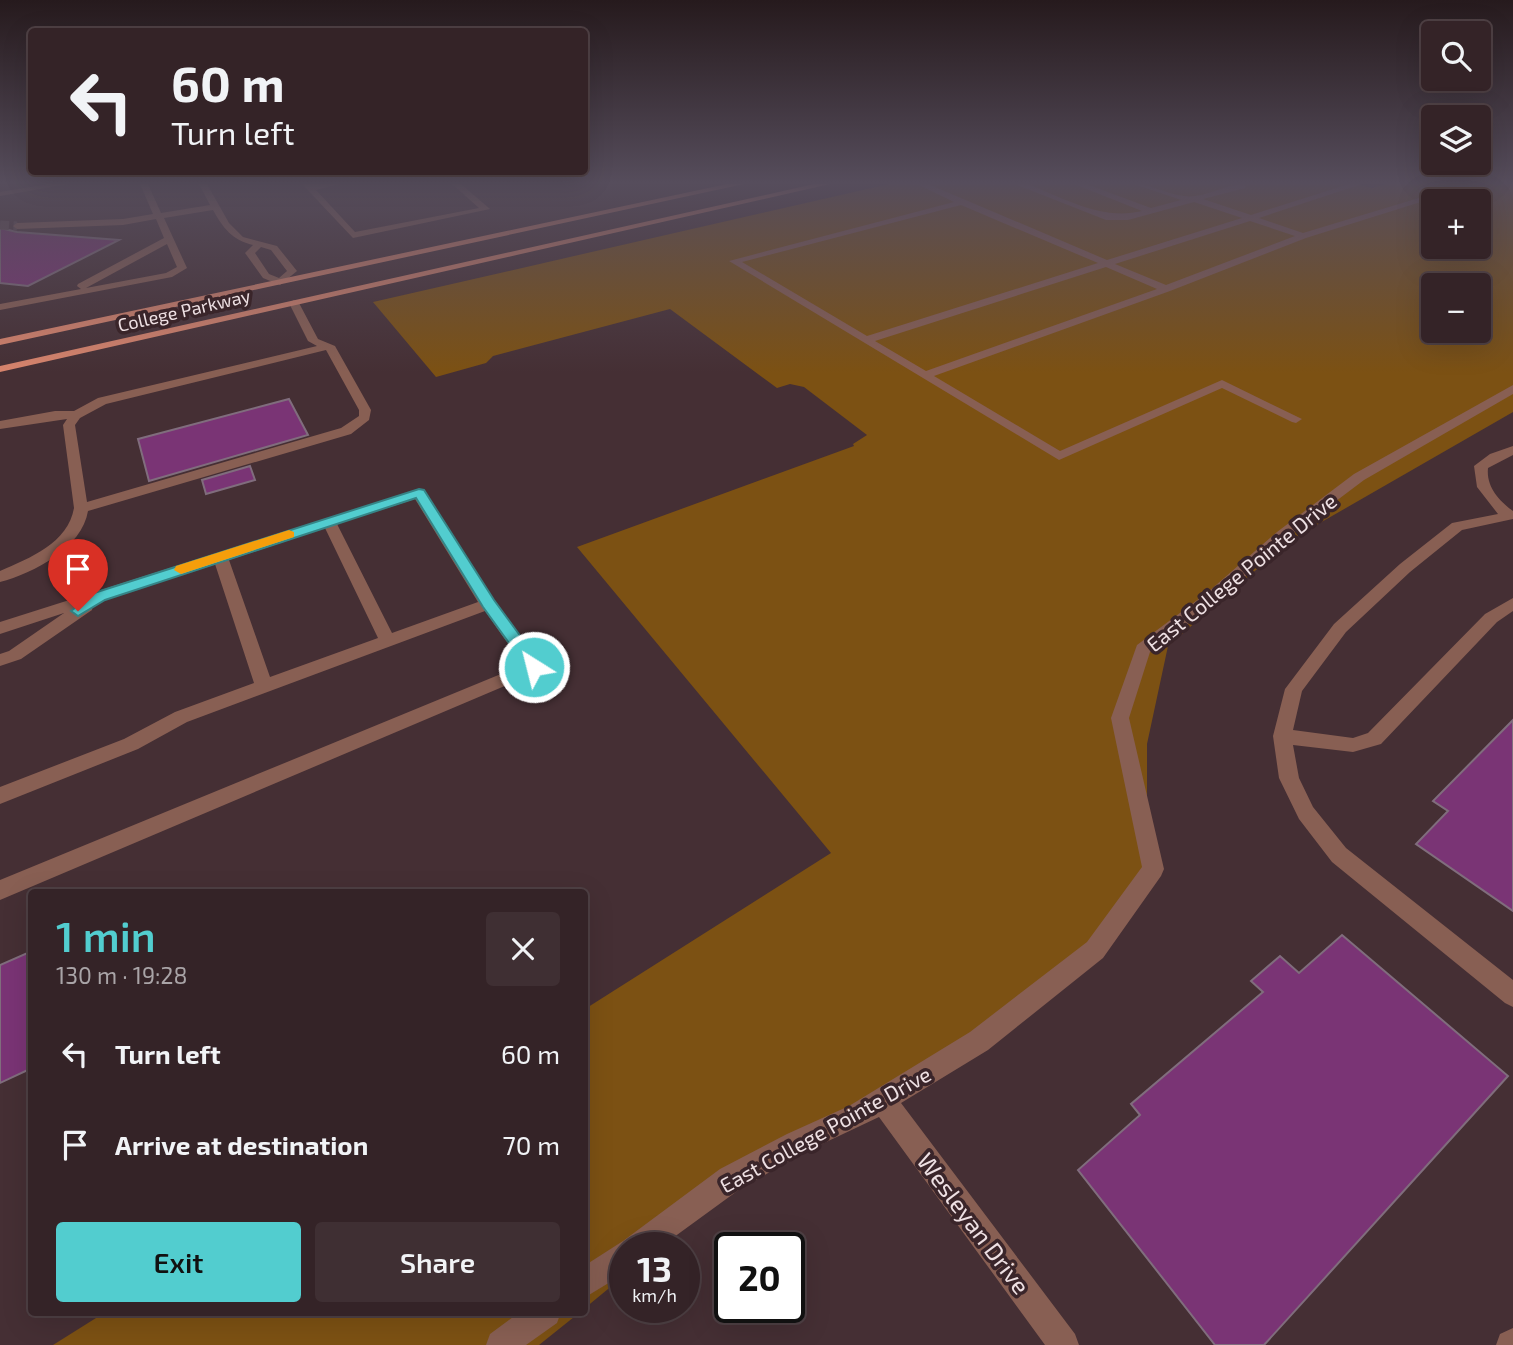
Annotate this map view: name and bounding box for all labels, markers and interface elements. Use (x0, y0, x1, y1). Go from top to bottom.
map controls (1421, 21, 1491, 343)
button: search (1421, 21, 1491, 91)
text: 60 m (171, 53, 285, 112)
icon: left (56, 56, 147, 147)
button: layers (1421, 105, 1491, 175)
text: Turn left (171, 113, 295, 151)
button: + (1421, 189, 1491, 259)
button: − (1421, 273, 1491, 343)
street label: College Parkway (116, 284, 253, 336)
street label: East College Pointe Drive (1141, 488, 1341, 656)
pin (48, 539, 108, 611)
icon: arrive (59, 550, 97, 588)
position arrow (497, 630, 571, 704)
text: 1 min (56, 910, 156, 960)
button: close (486, 912, 560, 986)
text: 130 m · 19:28 (56, 961, 187, 989)
icon: left (56, 1035, 94, 1073)
text: Turn left (115, 1038, 221, 1069)
text: 60 m (501, 1038, 560, 1069)
street label: East College Pointe Drive (715, 1061, 935, 1197)
icon: arrive (56, 1126, 94, 1164)
text: Arrive at destination (115, 1129, 368, 1160)
text: 70 m (502, 1129, 560, 1160)
street label: Wesleyan Drive (911, 1147, 1037, 1299)
button: Exit (56, 1222, 301, 1302)
button: Share (315, 1222, 560, 1302)
speed limit sign: 20 (714, 1232, 805, 1323)
text: 13 (637, 1247, 672, 1289)
text: km/h (632, 1284, 677, 1306)

